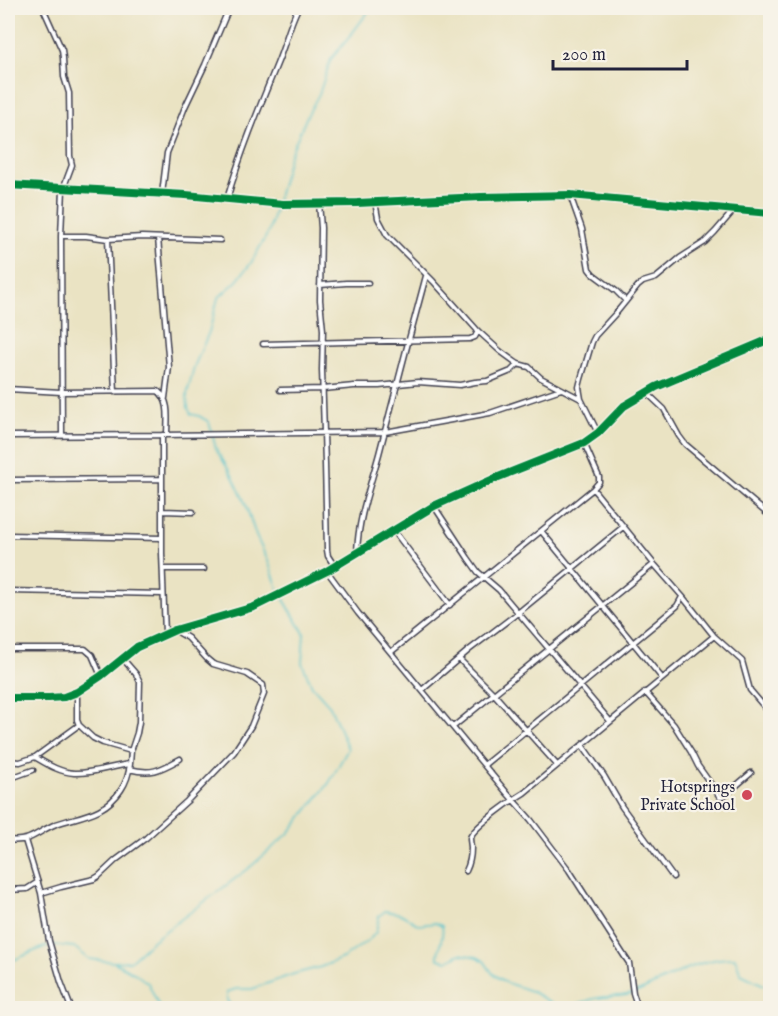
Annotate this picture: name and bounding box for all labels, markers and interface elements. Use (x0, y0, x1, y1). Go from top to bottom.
scale bar (553, 33, 686, 71)
text: 200 m (562, 44, 606, 67)
place label: Hotsprings Private School (640, 778, 736, 816)
marker: Hotsprings Private School (740, 788, 754, 802)

